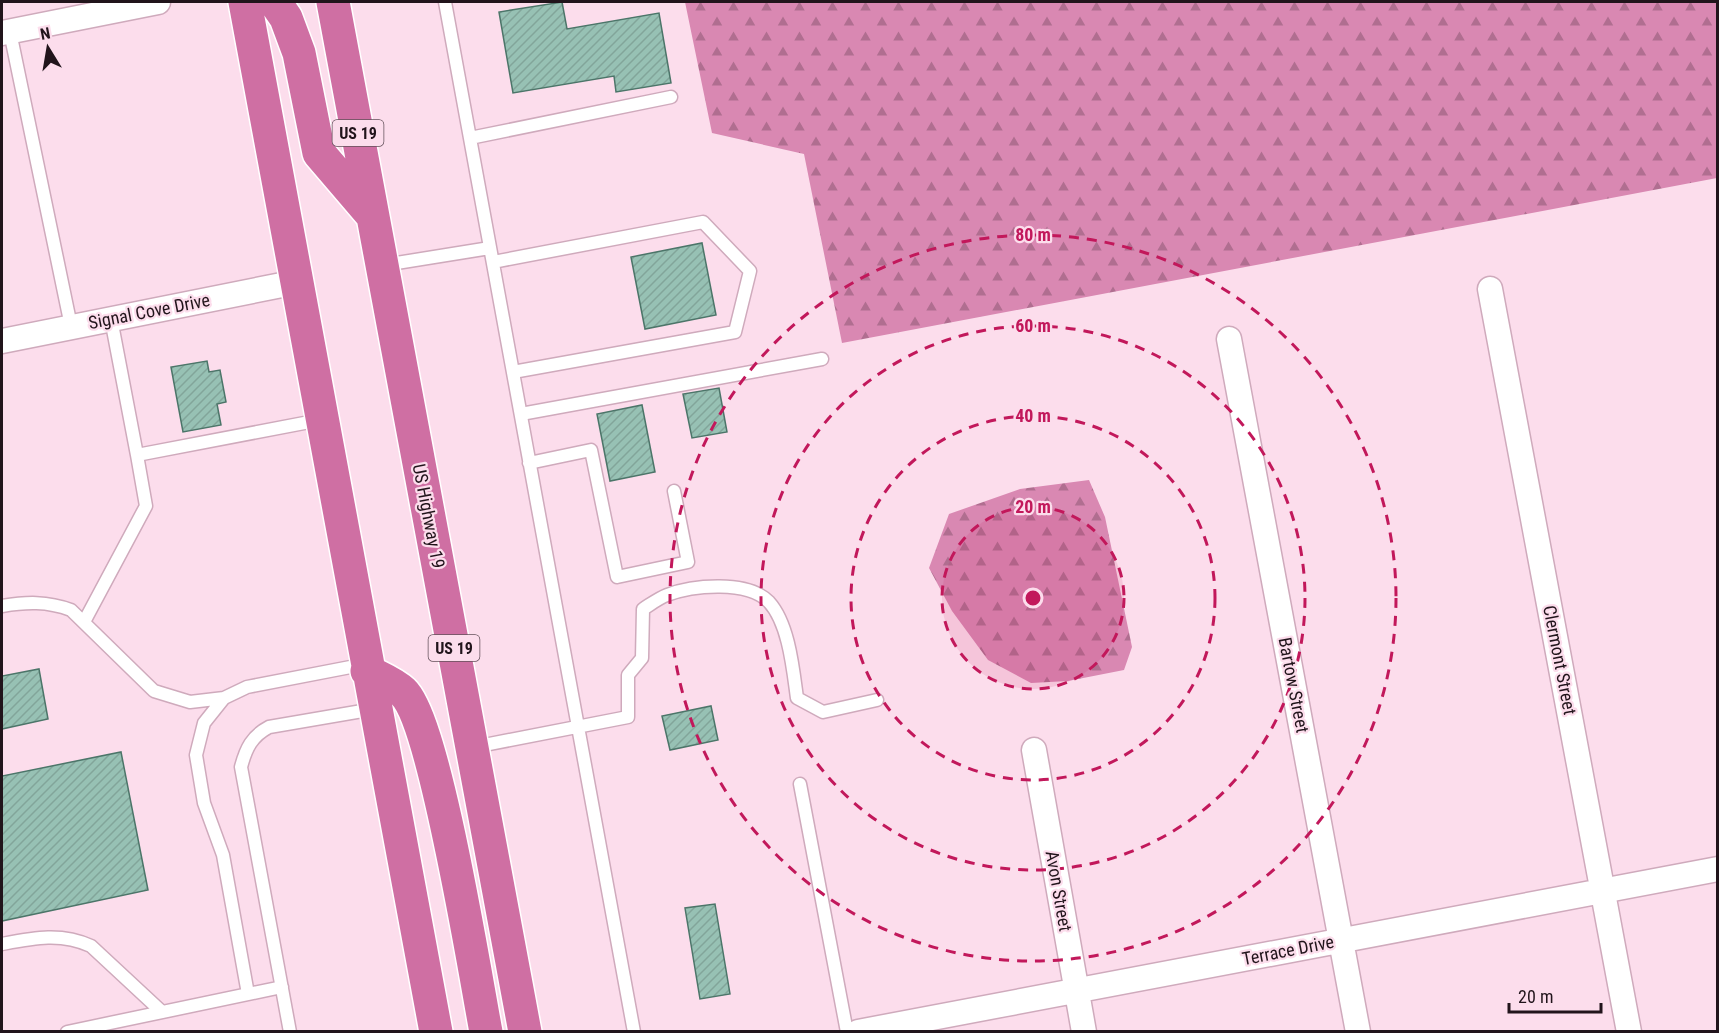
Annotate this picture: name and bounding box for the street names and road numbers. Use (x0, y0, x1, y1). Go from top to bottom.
road number: US 19 (332, 120, 384, 146)
street label: Signal Cove Drive (87, 289, 211, 333)
street label: US Highway 19 (409, 462, 449, 570)
street label: Clermont Street (1539, 603, 1581, 717)
road number: US 19 (428, 635, 480, 661)
street label: Bartow Street (1274, 636, 1314, 734)
street label: Avon Street (1042, 849, 1076, 933)
street label: Terrace Drive (1240, 931, 1336, 969)

